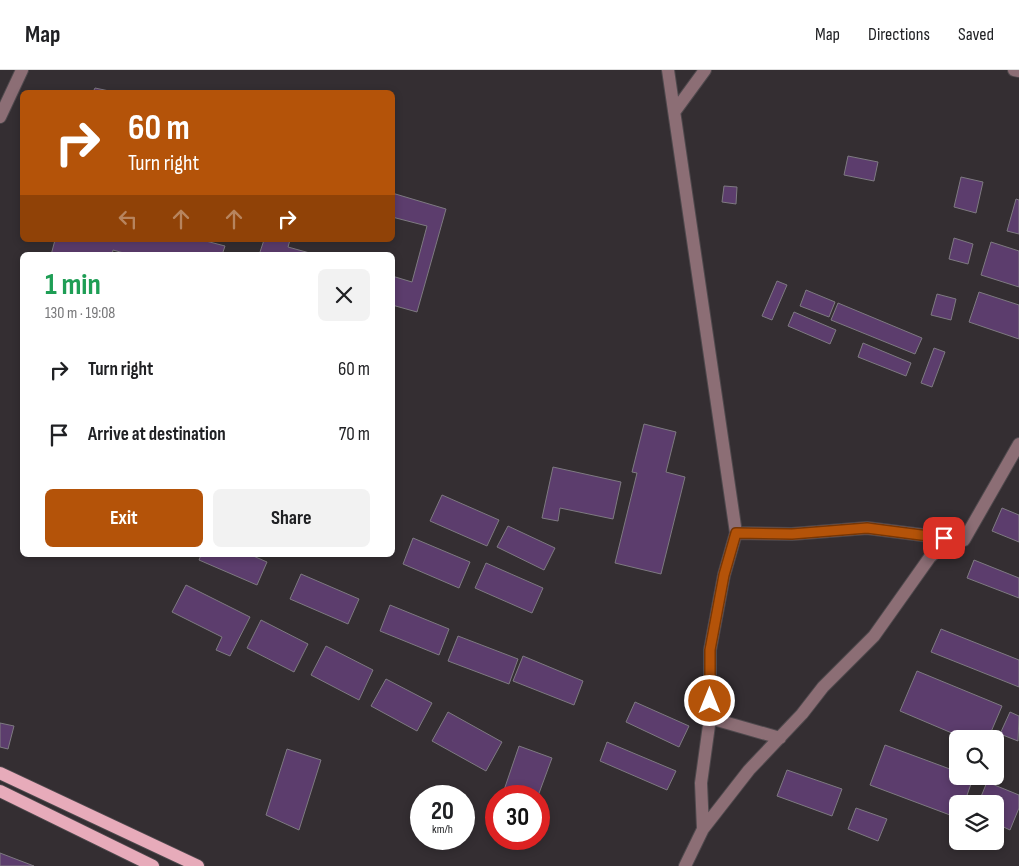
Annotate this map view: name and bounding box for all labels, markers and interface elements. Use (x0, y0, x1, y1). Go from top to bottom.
text: Map (25, 20, 60, 49)
text: Map (815, 24, 840, 45)
text: Directions (868, 24, 930, 45)
text: Saved (958, 24, 994, 45)
text: 60 m (128, 107, 190, 150)
icon: right (45, 110, 110, 175)
text: Turn right (128, 150, 199, 177)
icon: left (114, 205, 142, 233)
icon: ahead (167, 205, 195, 233)
icon: ahead (220, 205, 248, 233)
icon: right (273, 205, 301, 233)
text: 1 min (45, 267, 101, 303)
button: close (318, 269, 370, 321)
text: 130 m · 19:08 (45, 304, 115, 323)
icon: right (45, 356, 73, 384)
text: Turn right (88, 358, 153, 381)
text: 60 m (338, 358, 370, 381)
icon: arrive (45, 421, 73, 449)
text: Arrive at destination (88, 423, 226, 446)
text: 70 m (339, 423, 370, 446)
button: Exit (45, 489, 203, 547)
button: Share (213, 489, 370, 547)
pin (923, 517, 965, 559)
icon: arrive (930, 524, 958, 552)
position arrow (683, 674, 735, 726)
map controls (949, 730, 1004, 850)
button: search (949, 730, 1004, 785)
speed limit sign: 30 (485, 785, 550, 850)
button: layers (949, 795, 1004, 850)
text: 20 (431, 796, 454, 827)
text: km/h (432, 822, 453, 837)

